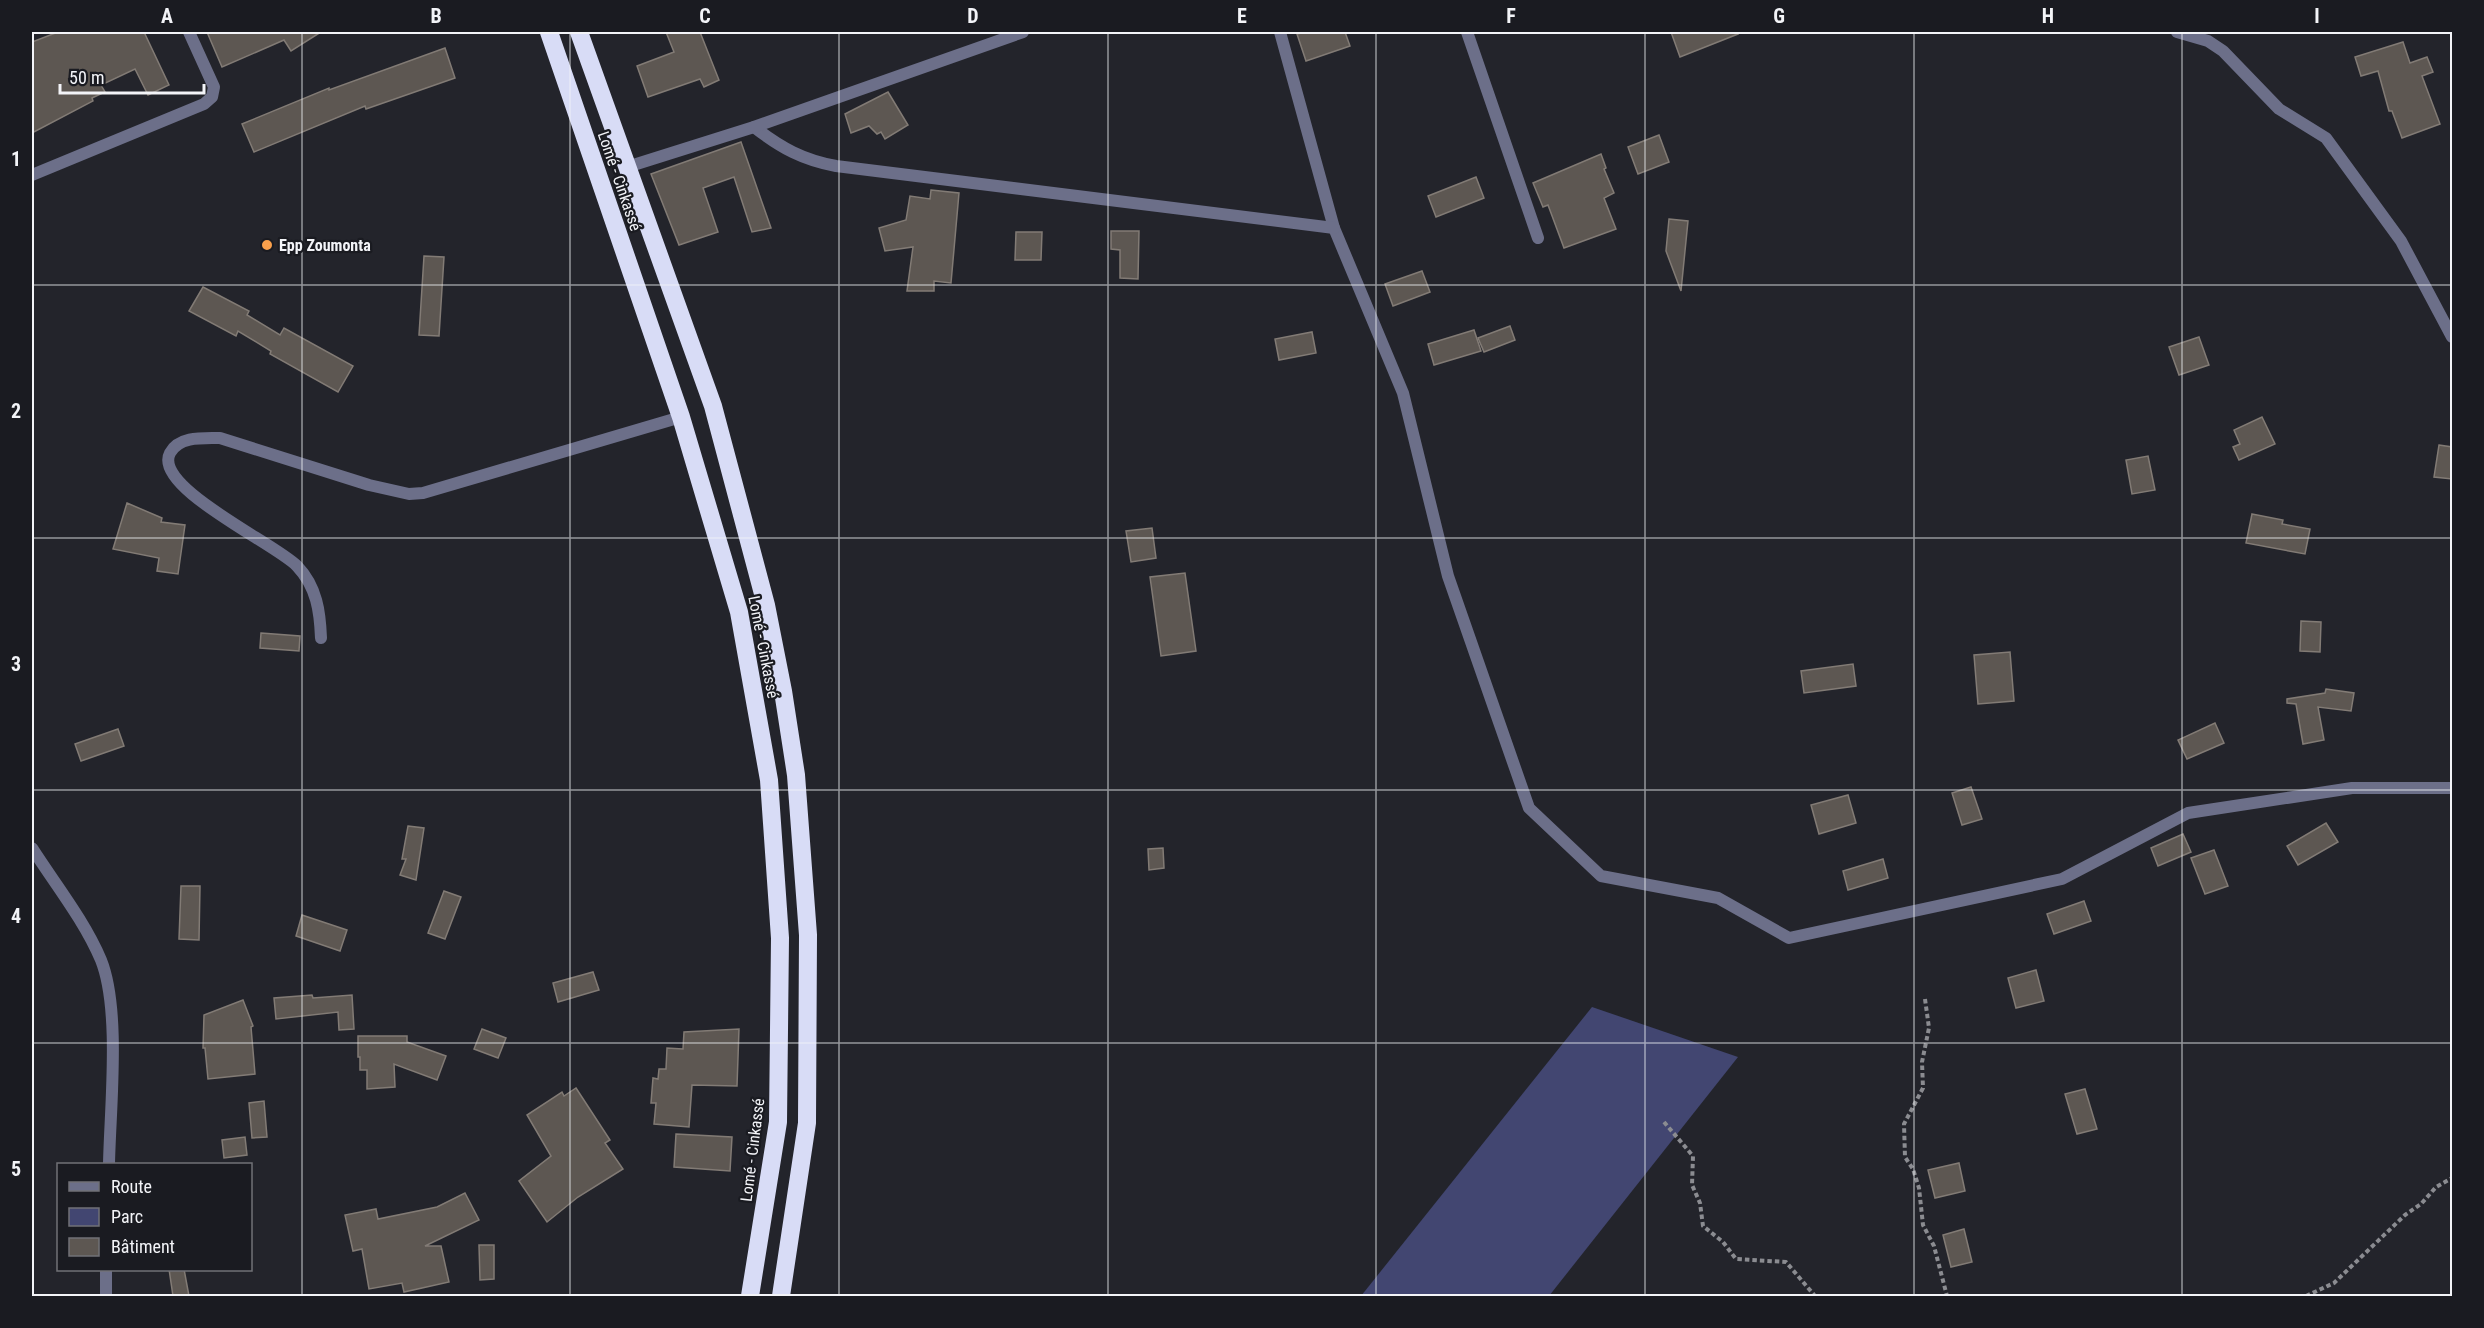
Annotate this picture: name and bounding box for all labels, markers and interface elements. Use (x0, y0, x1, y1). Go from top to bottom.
text: A (161, 4, 173, 28)
text: B (430, 4, 442, 28)
text: C (699, 4, 711, 28)
text: D (967, 4, 979, 28)
text: E (1237, 4, 1247, 28)
text: F (1506, 4, 1516, 28)
text: G (1773, 4, 1785, 28)
text: H (2042, 4, 2054, 28)
text: I (2314, 4, 2320, 28)
scale bar (60, 57, 204, 95)
text: 50 m (69, 67, 104, 88)
street label: Lomé - Cinkassé (594, 129, 645, 233)
text: 1 (11, 147, 21, 171)
place label: Epp Zoumonta (279, 236, 371, 255)
marker: Epp Zoumonta (260, 238, 274, 252)
text: 2 (11, 399, 21, 423)
street label: Lomé - Cinkassé (744, 594, 783, 700)
text: 3 (11, 652, 21, 676)
text: 4 (11, 904, 21, 928)
street label: Lomé - Cinkassé (737, 1097, 768, 1203)
text: 5 (11, 1157, 21, 1181)
legend (57, 1163, 252, 1271)
text: Route (111, 1176, 152, 1197)
text: Parc (111, 1206, 143, 1227)
text: Bâtiment (111, 1236, 175, 1257)

